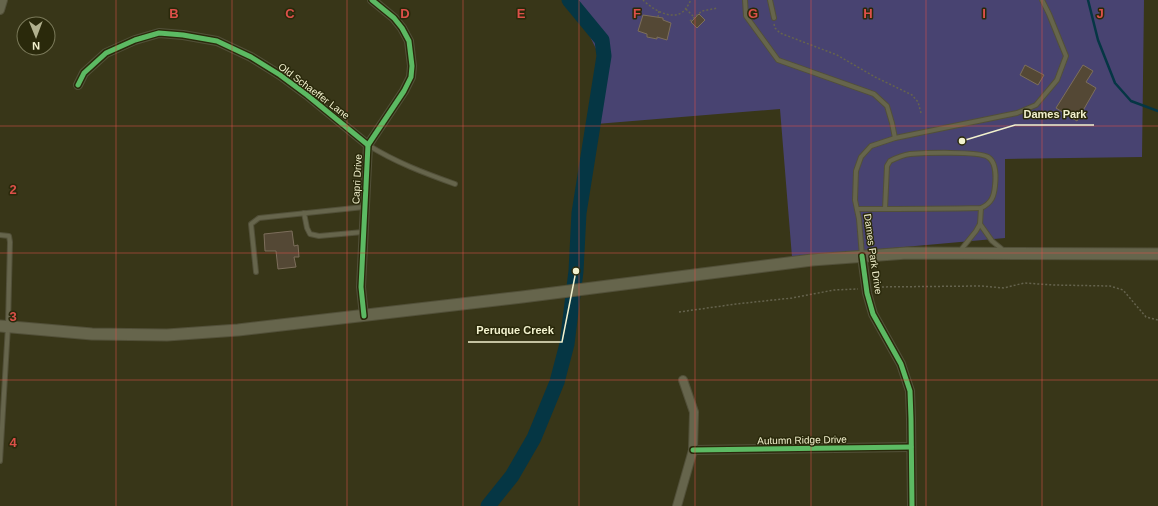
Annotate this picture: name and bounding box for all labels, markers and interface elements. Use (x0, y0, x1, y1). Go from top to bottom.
text: B (169, 6, 179, 21)
text: C (285, 6, 295, 21)
text: D (400, 6, 410, 21)
text: E (517, 6, 526, 21)
text: F (633, 6, 641, 21)
text: G (748, 6, 758, 21)
text: H (863, 6, 873, 21)
text: I (982, 6, 986, 21)
text: J (1096, 6, 1104, 21)
north arrow (16, 16, 56, 56)
text: N (32, 40, 40, 52)
street label: Old Schaeffer Lane (276, 61, 352, 122)
callout: Dames Park (1015, 102, 1094, 125)
text: Dames Park (1024, 108, 1087, 120)
street label: Capri Drive (350, 153, 364, 204)
text: 2 (9, 182, 17, 197)
street label: Dames Park Drive (862, 213, 884, 295)
text: 3 (9, 309, 17, 324)
callout: Peruque Creek (468, 319, 562, 342)
text: Peruque Creek (476, 324, 555, 336)
street label: Autumn Ridge Drive (757, 434, 847, 446)
text: 4 (9, 435, 17, 450)

